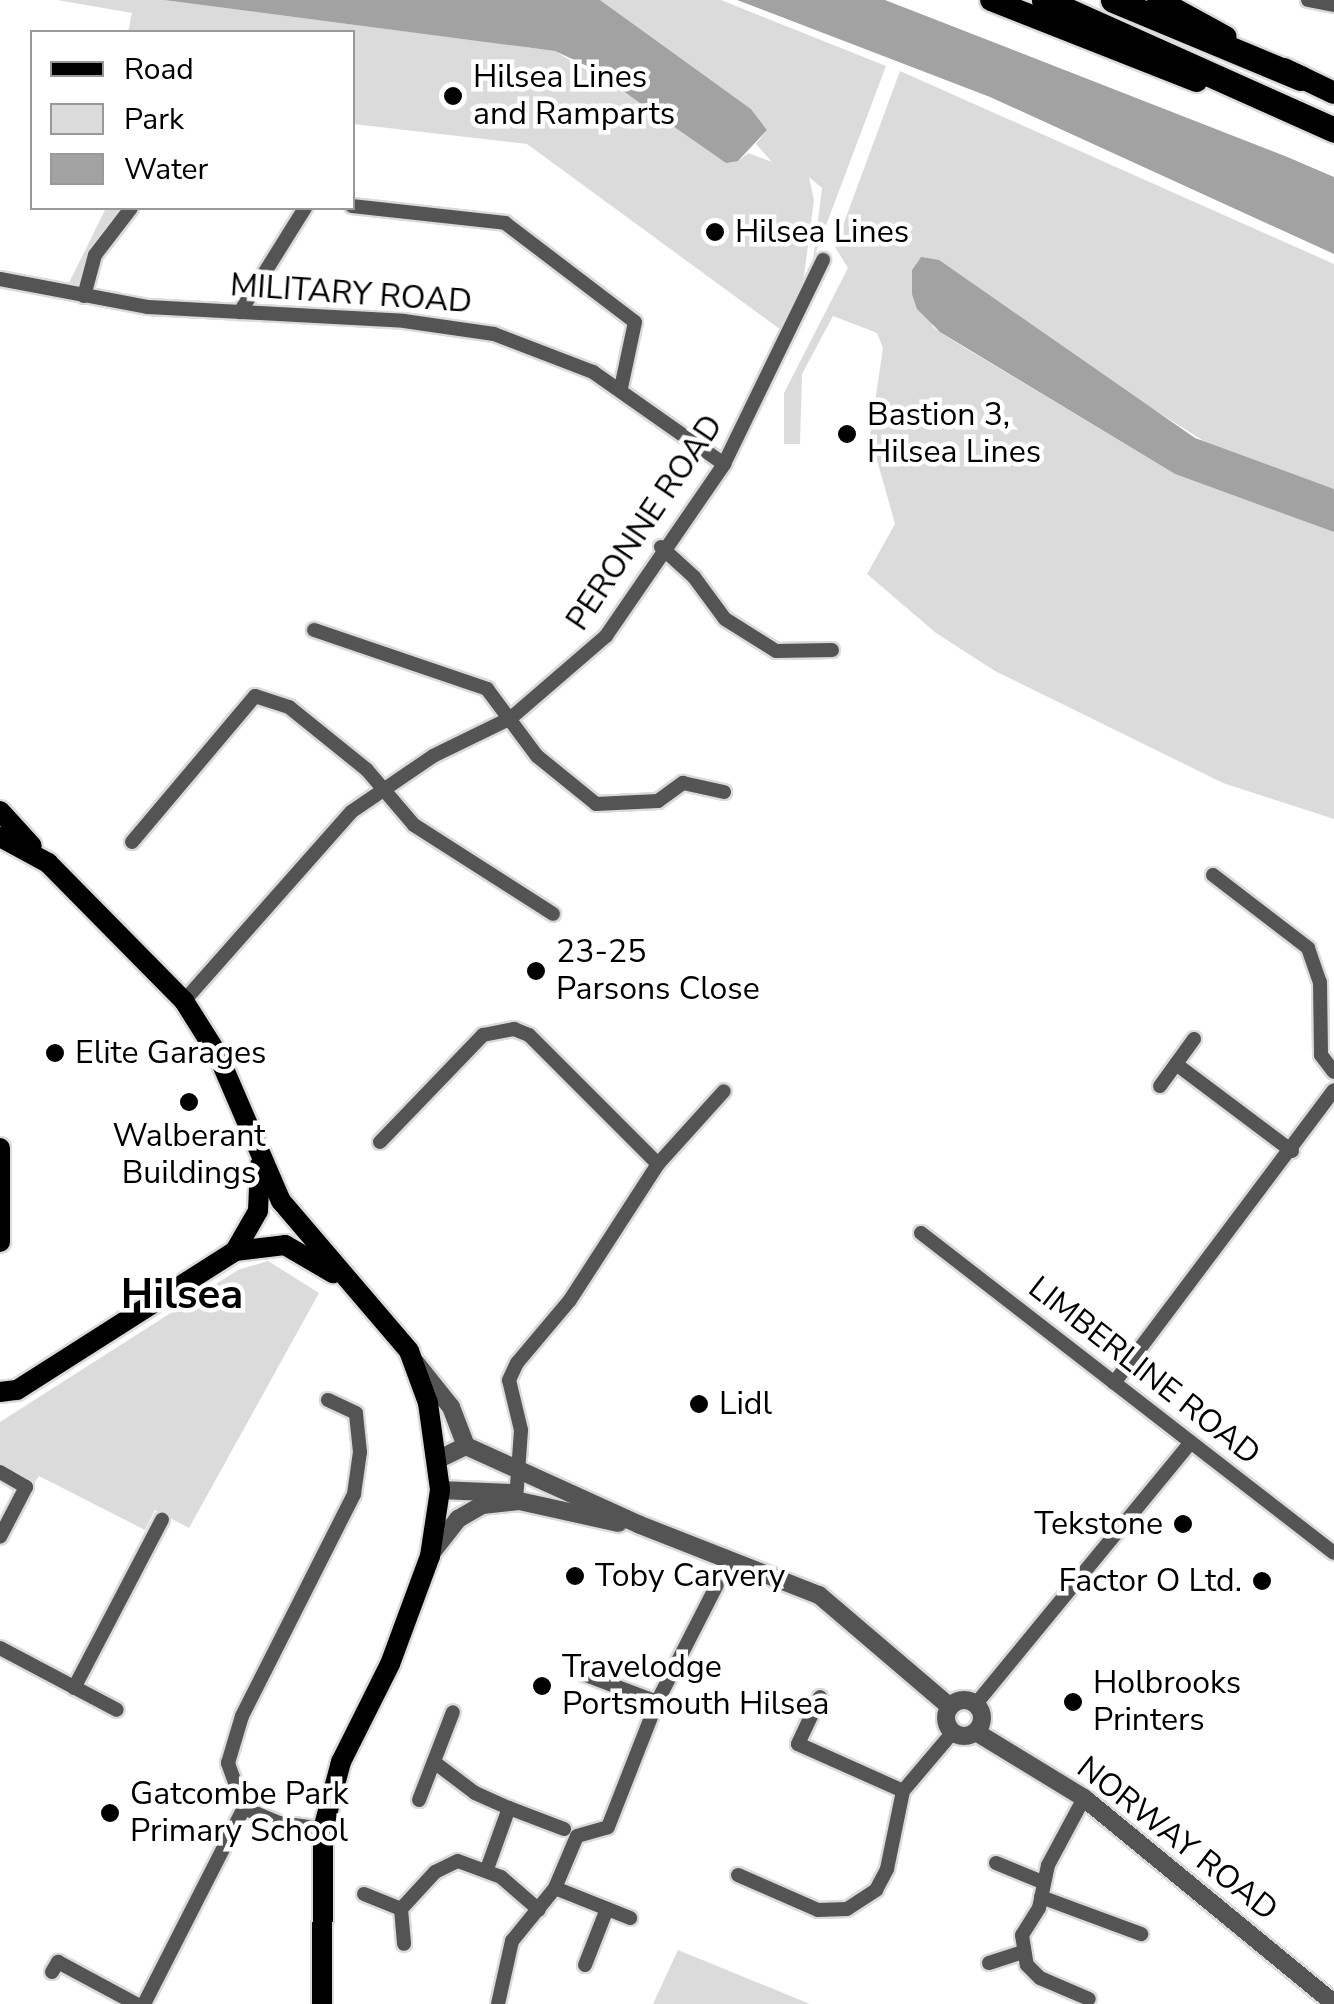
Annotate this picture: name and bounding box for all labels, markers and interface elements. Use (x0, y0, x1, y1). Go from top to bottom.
legend (30, 30, 355, 210)
text: Road (124, 49, 194, 90)
place label: Hilsea Lines and Ramparts (473, 59, 675, 134)
marker: Hilsea Lines and Ramparts (442, 85, 464, 107)
text: Park (124, 99, 184, 140)
text: Water (124, 149, 208, 190)
place label: Hilsea Lines (735, 213, 909, 251)
marker: Hilsea Lines (704, 221, 726, 243)
street label: MILITARY ROAD (229, 266, 473, 322)
place label: Bastion 3, Hilsea Lines (867, 397, 1041, 472)
street label: PERONNE ROAD (559, 408, 731, 638)
marker: Bastion 3, Hilsea Lines (836, 423, 858, 445)
place label: 23-25 Parsons Close (556, 934, 760, 1009)
marker: 23-25 Parsons Close (525, 960, 547, 982)
place label: Elite Garages (75, 1034, 266, 1072)
marker: Elite Garages (44, 1042, 66, 1064)
marker: Walberant Buildings (178, 1091, 200, 1113)
place label: Walberant Buildings (112, 1118, 266, 1193)
street label: LIMBERLINE ROAD (1021, 1269, 1267, 1473)
district label: Hilsea (121, 1270, 243, 1320)
place label: Lidl (719, 1385, 772, 1423)
marker: Lidl (688, 1393, 710, 1415)
place label: Tekstone (1034, 1505, 1163, 1543)
marker: Tekstone (1172, 1513, 1194, 1535)
place label: Toby Carvery (595, 1557, 785, 1595)
place label: Factor O Ltd. (1058, 1562, 1242, 1600)
marker: Toby Carvery (564, 1565, 586, 1587)
marker: Factor O Ltd. (1251, 1570, 1273, 1592)
place label: Travelodge Portsmouth Hilsea (562, 1649, 829, 1724)
place label: Holbrooks Printers (1093, 1665, 1241, 1740)
marker: Travelodge Portsmouth Hilsea (531, 1675, 553, 1697)
marker: Holbrooks Printers (1062, 1691, 1084, 1713)
street label: NORWAY ROAD (1069, 1749, 1285, 1929)
place label: Gatcombe Park Primary School (130, 1776, 349, 1851)
marker: Gatcombe Park Primary School (99, 1802, 121, 1824)

